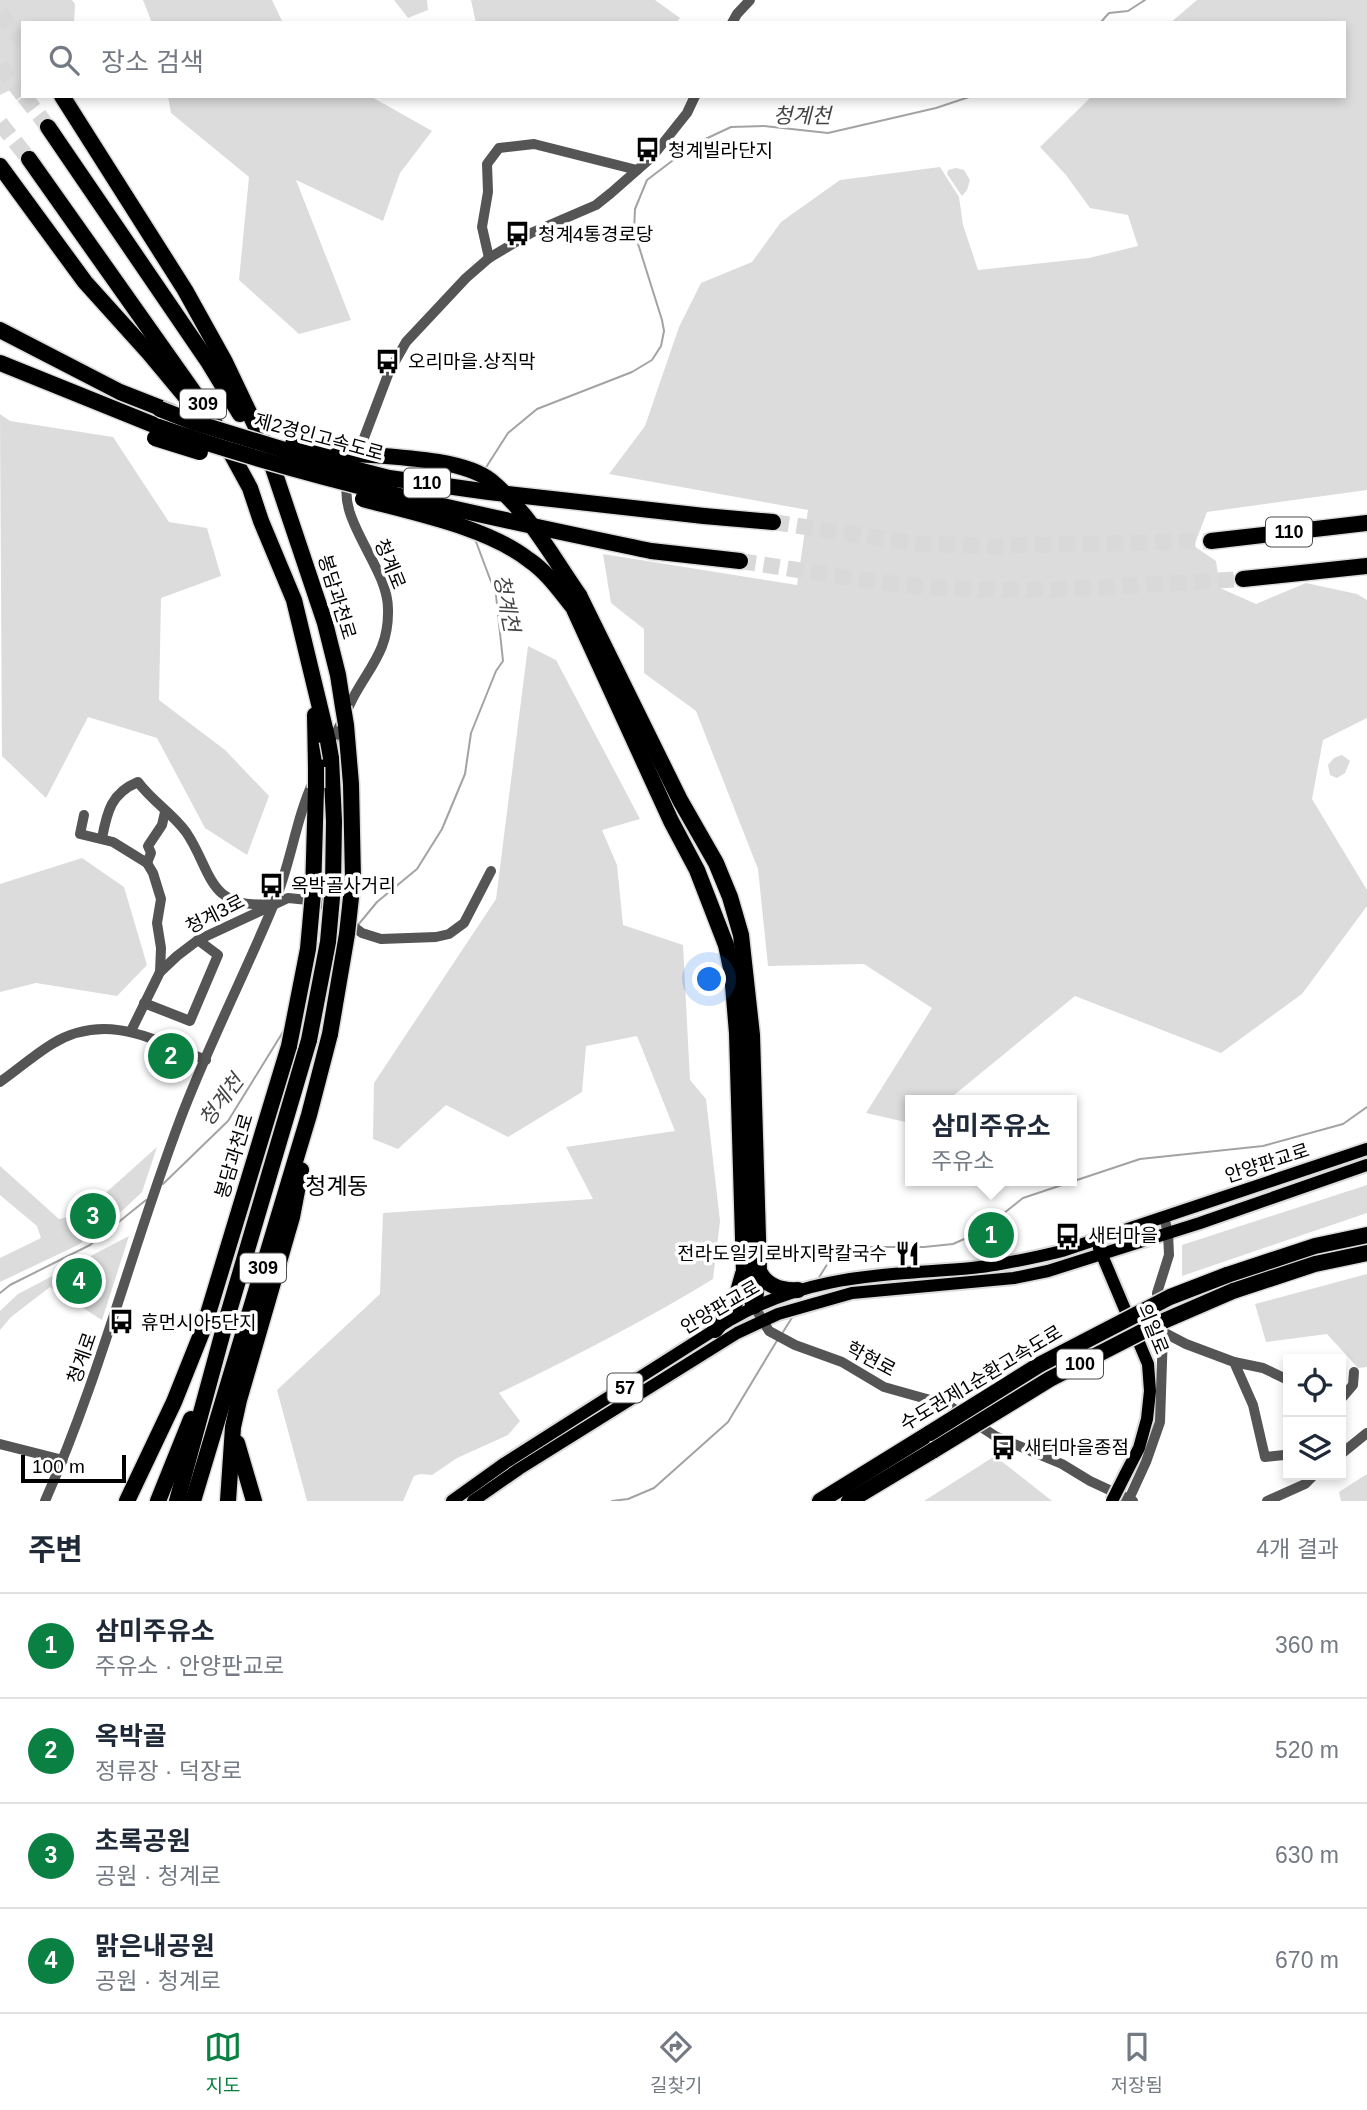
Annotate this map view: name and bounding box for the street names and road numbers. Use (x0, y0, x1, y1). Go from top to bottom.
road number: 309 (180, 390, 226, 418)
street label: 제2경인고속도로 (252, 410, 386, 464)
road number: 110 (404, 468, 450, 498)
road number: 110 (1266, 518, 1312, 546)
street label: 청계로 (370, 536, 410, 592)
street label: 봉담과천로 (314, 552, 360, 642)
street label: 청계3로 (182, 890, 248, 938)
street label: 봉담과천로 (211, 1111, 257, 1201)
street label: 안양판교로 (1222, 1140, 1312, 1186)
road number: 309 (240, 1254, 286, 1282)
street label: 안양판교로 (677, 1276, 763, 1338)
street label: 의일로 (1133, 1301, 1173, 1357)
street label: 수도권제1순환고속도로 (896, 1321, 1066, 1435)
street label: 청계로 (64, 1330, 100, 1386)
street label: 학현로 (843, 1337, 899, 1381)
road number: 100 (1057, 1350, 1103, 1378)
road number: 57 (608, 1373, 642, 1402)

